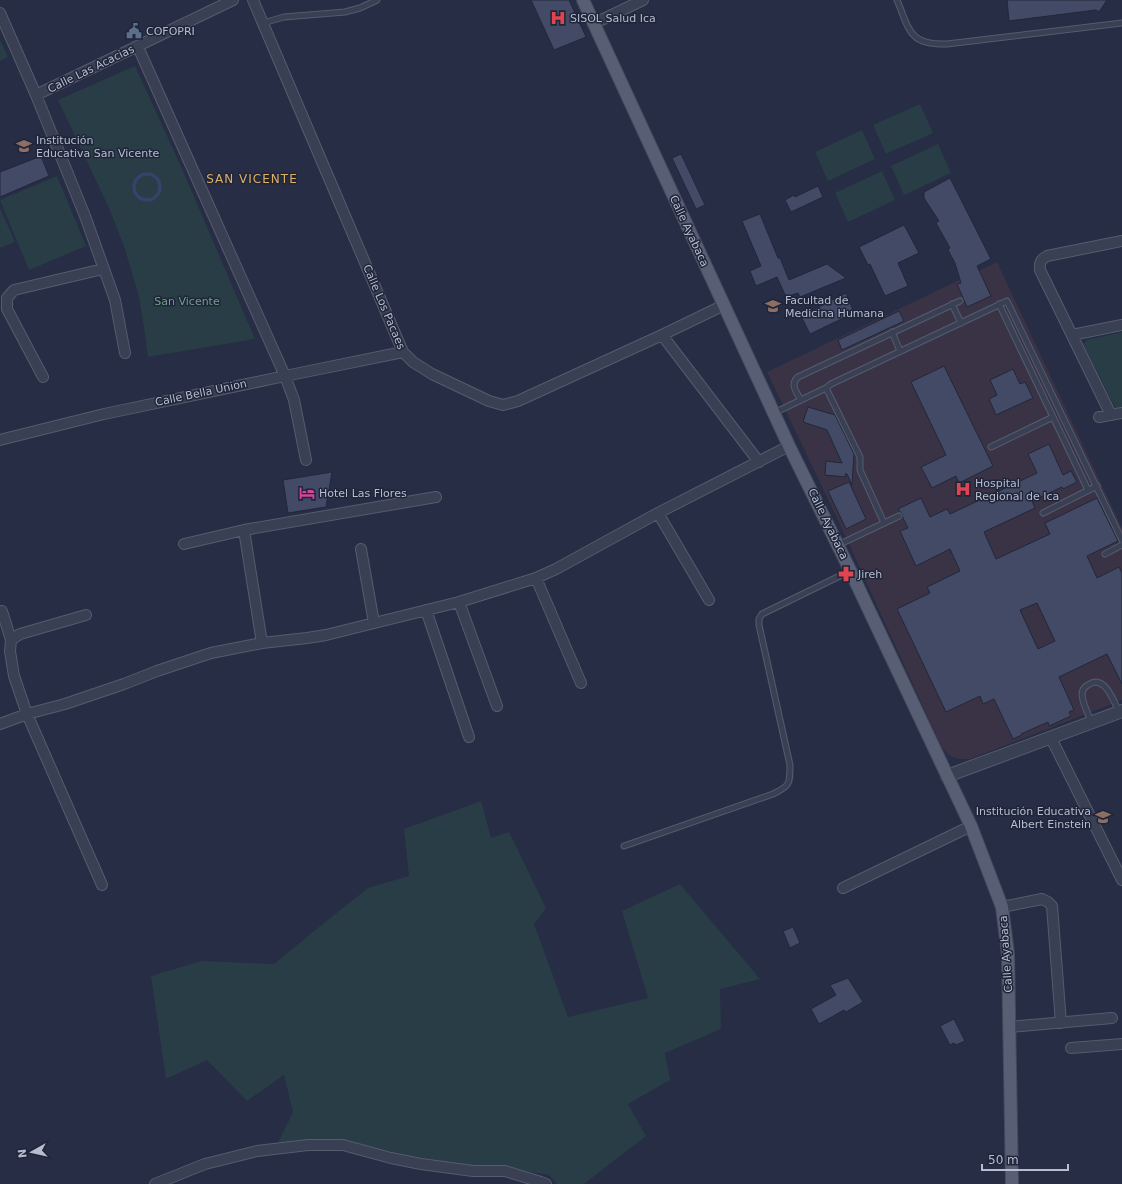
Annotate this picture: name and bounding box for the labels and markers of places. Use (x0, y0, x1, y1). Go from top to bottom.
hospital icon: SISOL Salud Ica (549, 9, 567, 27)
place label: SISOL Salud Ica (570, 12, 656, 25)
public building icon: COFOPRI (125, 22, 143, 40)
place label: COFOPRI (146, 25, 195, 38)
place label: Institución Educativa San Vicente (36, 134, 159, 160)
school or university icon: Institución Educativa San Vicente (15, 137, 33, 155)
place label: Facultad de Medicina Humana (785, 294, 884, 320)
school or university icon: Facultad de Medicina Humana (764, 297, 782, 315)
place label: Hospital Regional de Ica (975, 477, 1059, 503)
hospital icon: Hospital Regional de Ica (954, 480, 972, 498)
hotel icon: Hotel Las Flores (298, 484, 316, 502)
place label: Hotel Las Flores (319, 487, 407, 500)
pharmacy icon: Jireh (837, 565, 855, 583)
place label: Jireh (857, 568, 882, 581)
place label: Institución Educativa Albert Einstein (976, 805, 1091, 831)
school or university icon: Institución Educativa Albert Einstein (1094, 808, 1112, 826)

